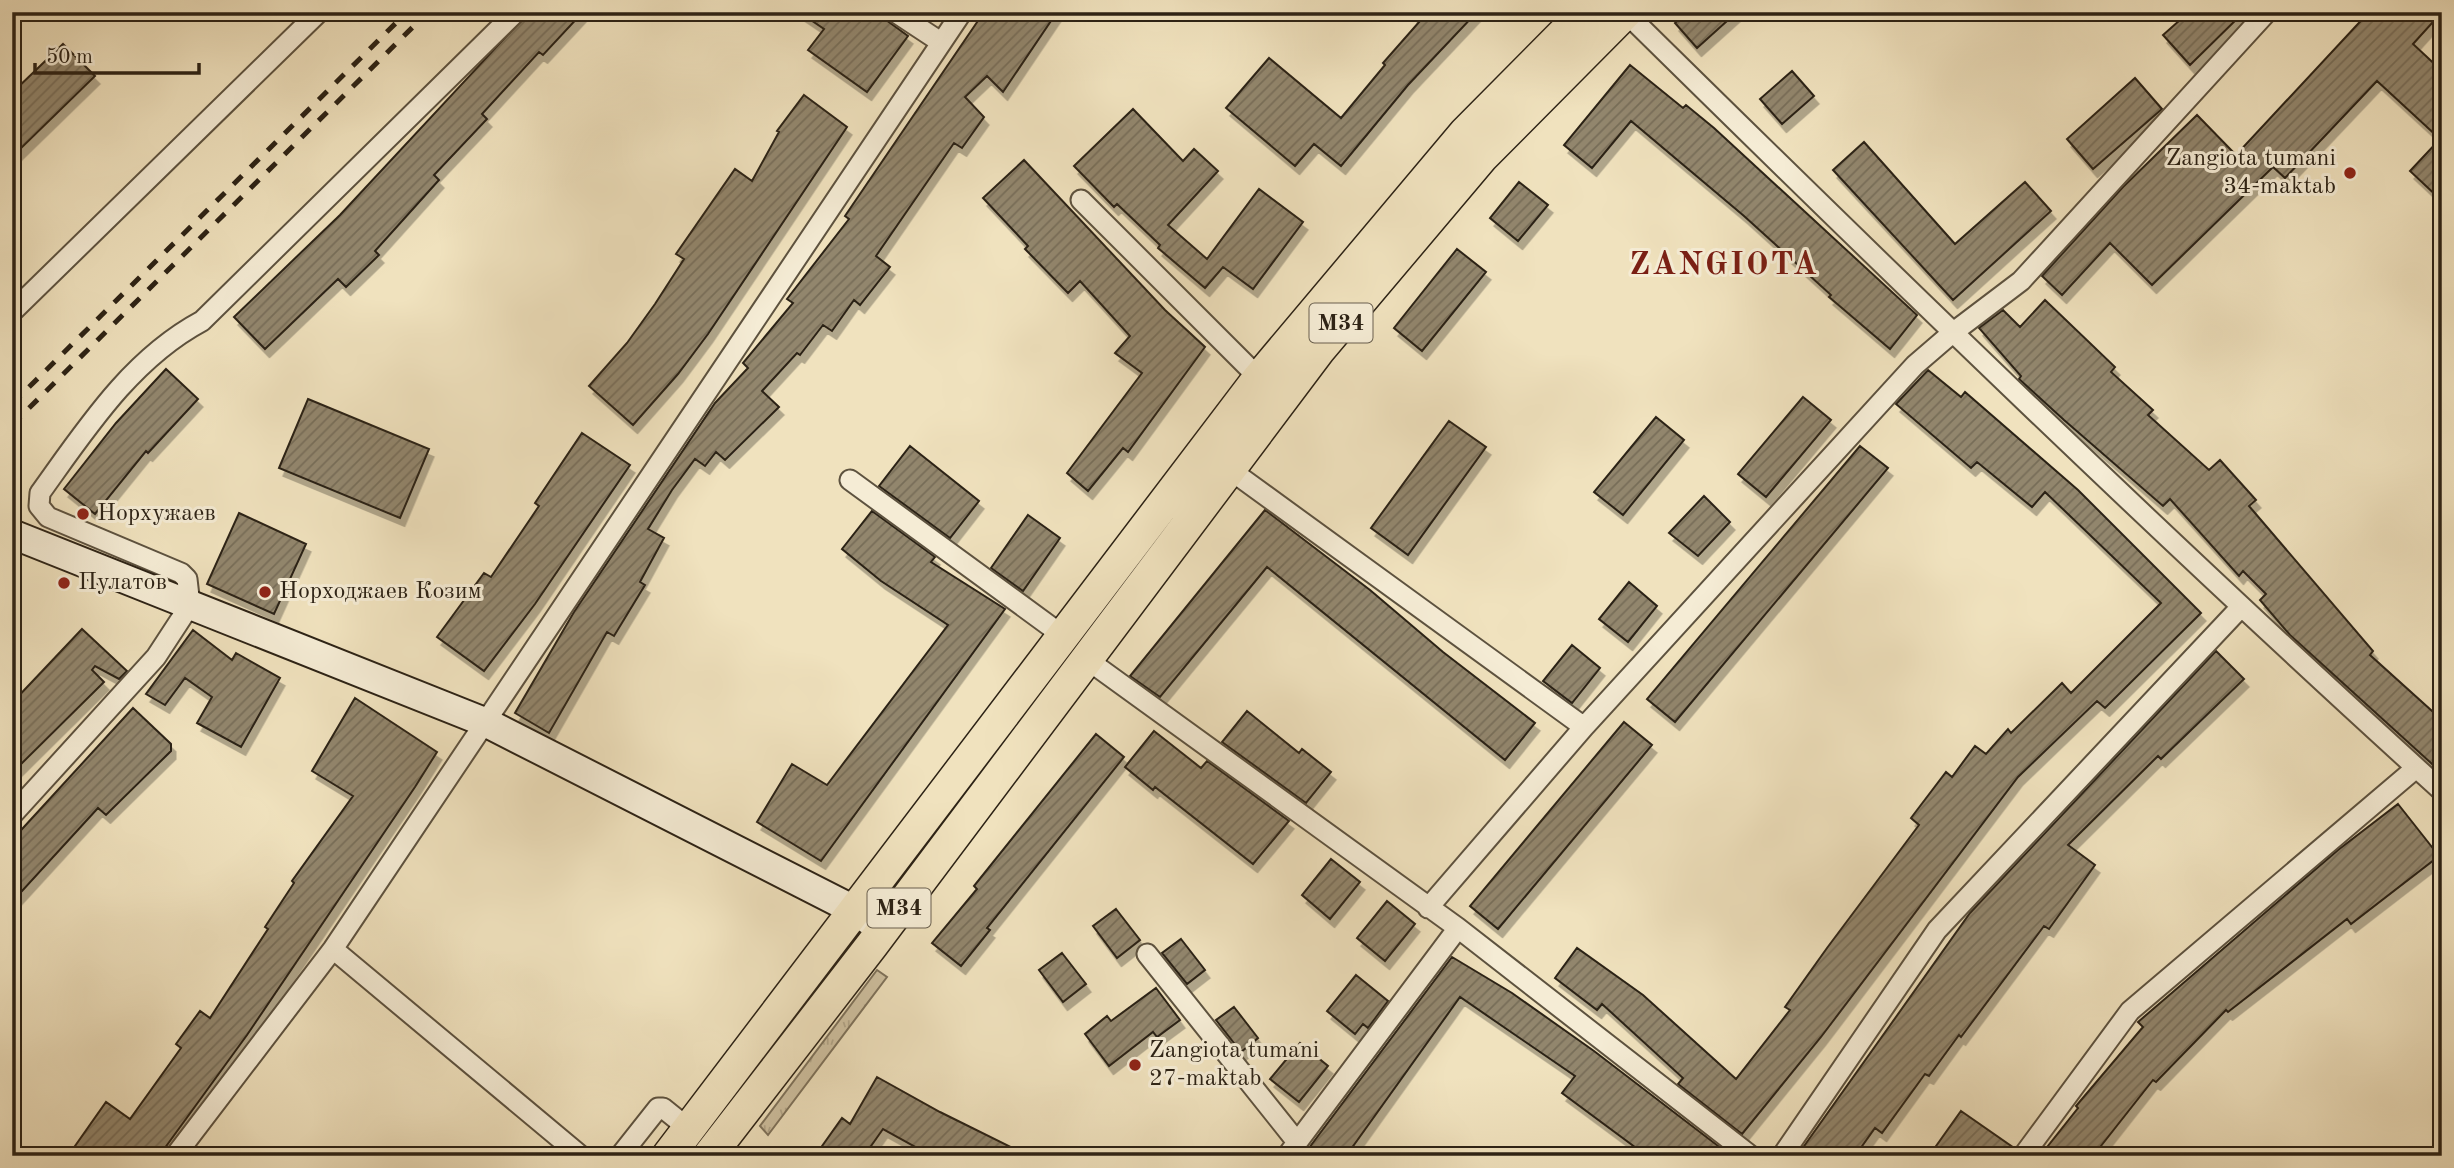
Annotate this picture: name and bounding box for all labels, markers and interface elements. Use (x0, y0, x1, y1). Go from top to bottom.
scale bar (35, 32, 200, 76)
text: 50 m (46, 47, 93, 68)
place label: Zangiota tumani 34-maktab (2166, 147, 2336, 199)
marker: Zangiota tumani 34-maktab (2342, 165, 2358, 181)
district label: ZANGIOTA (1629, 250, 1819, 282)
road number: M34 (1310, 304, 1372, 342)
place label: Норхужаев (97, 502, 216, 526)
marker: Норхужаев (75, 506, 91, 522)
place label: Пулатов (78, 571, 167, 595)
marker: Пулатов (56, 575, 72, 591)
place label: Норходжаев Козим (279, 580, 481, 604)
marker: Норходжаев Козим (257, 584, 273, 600)
road number: M34 (867, 888, 930, 928)
place label: Zangiota tumani 27-maktab (1149, 1039, 1319, 1091)
marker: Zangiota tumani 27-maktab (1127, 1057, 1143, 1073)

